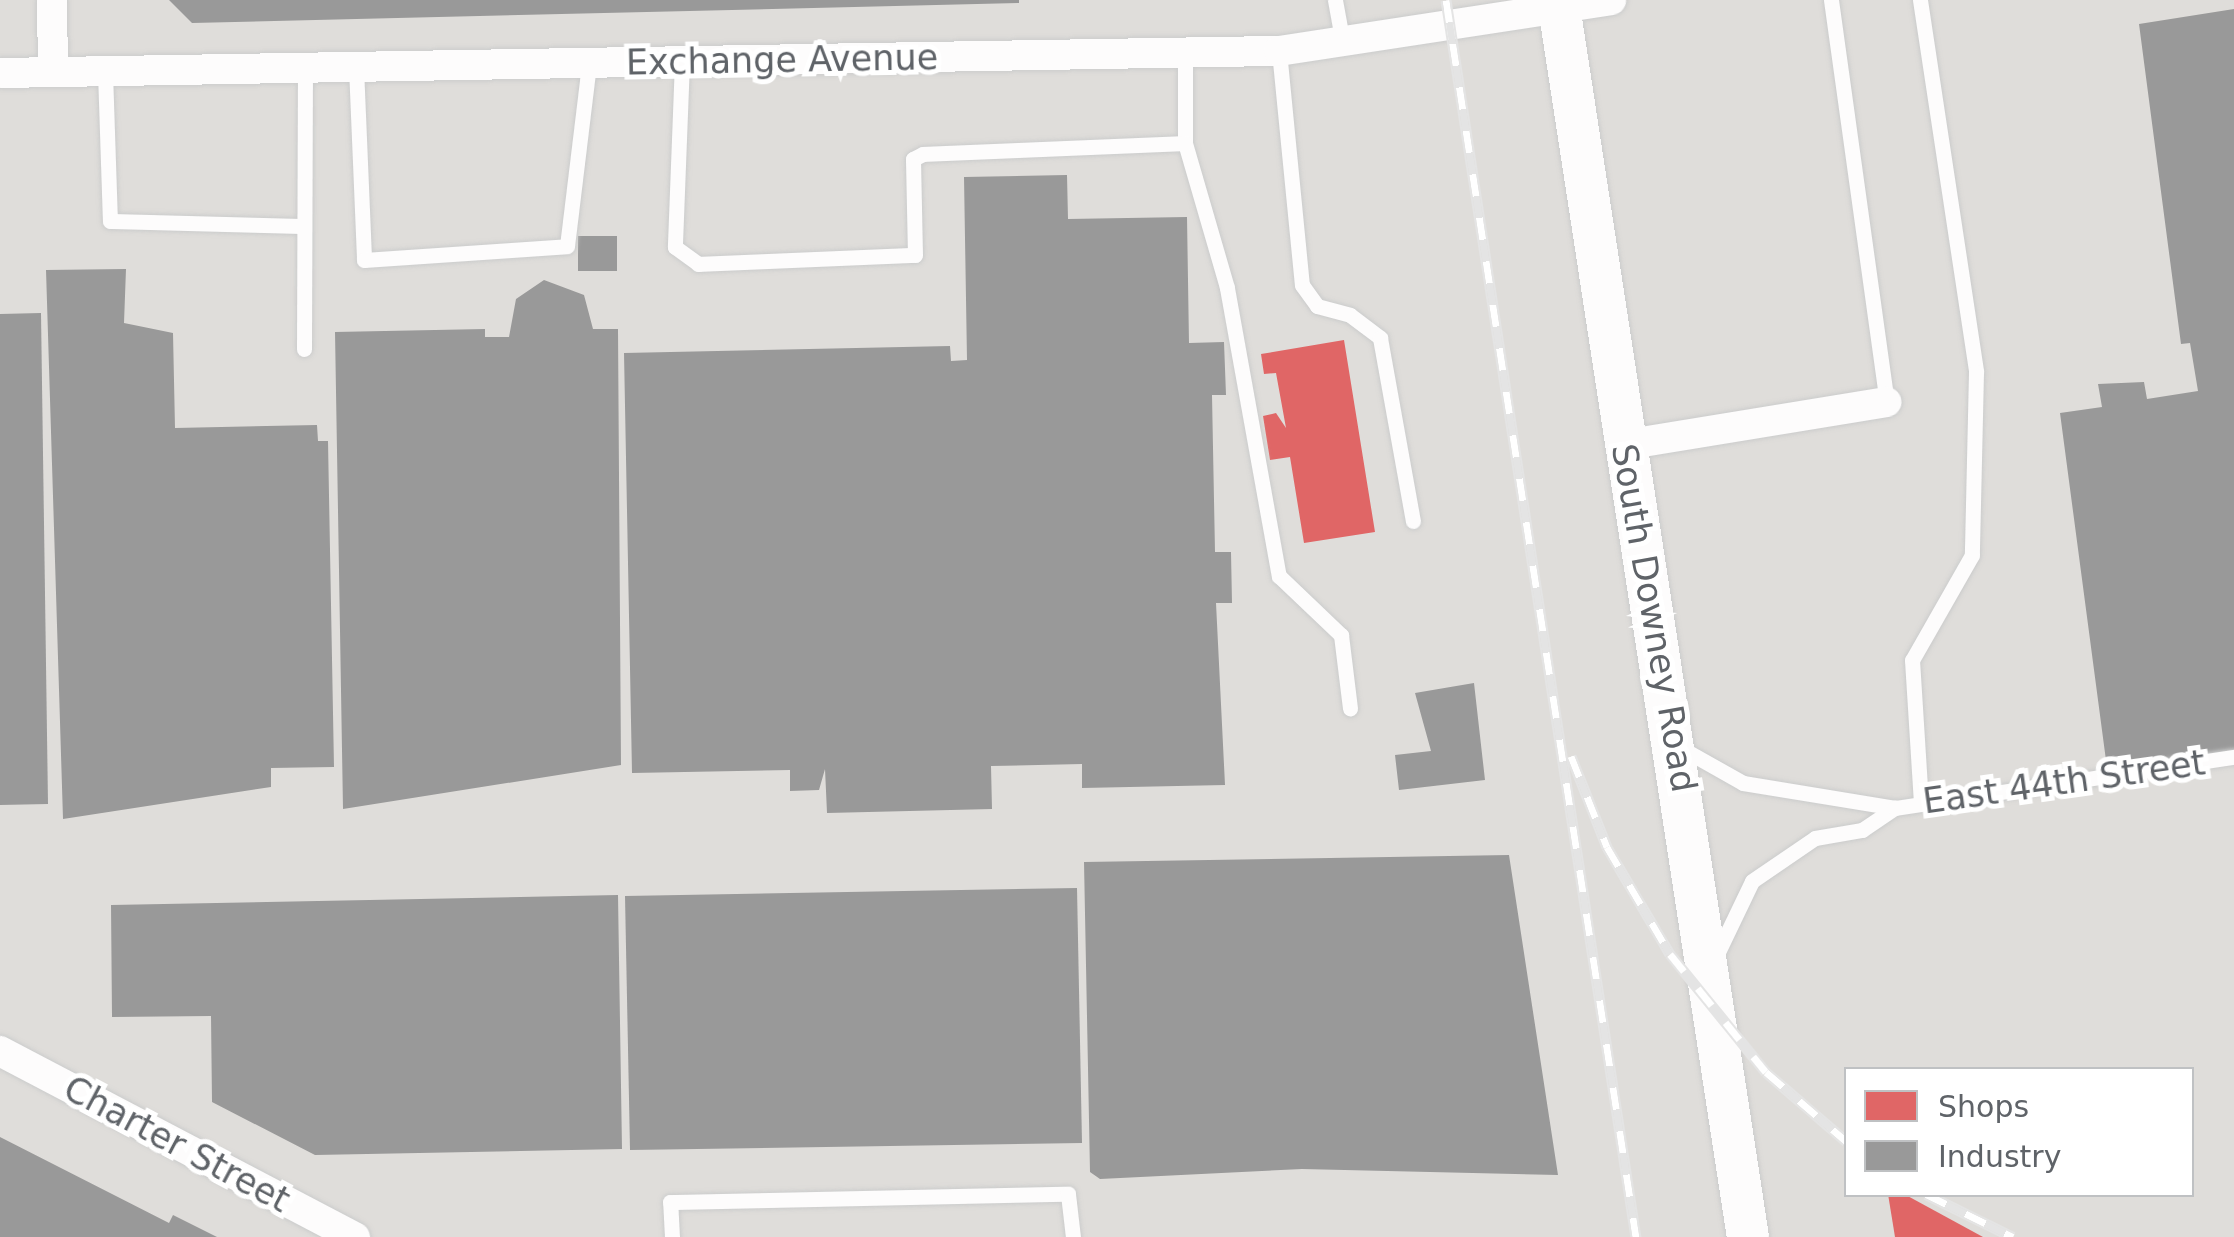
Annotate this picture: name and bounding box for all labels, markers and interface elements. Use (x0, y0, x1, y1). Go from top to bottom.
street label: Exchange Avenue (626, 36, 938, 84)
street label: South Downey Road (1603, 440, 1705, 796)
street label: East 44th Street (1920, 741, 2208, 823)
street label: Charter Street (57, 1067, 297, 1221)
legend (1844, 1067, 2194, 1197)
text: Shops (1938, 1089, 2029, 1124)
text: Industry (1938, 1139, 2061, 1174)

